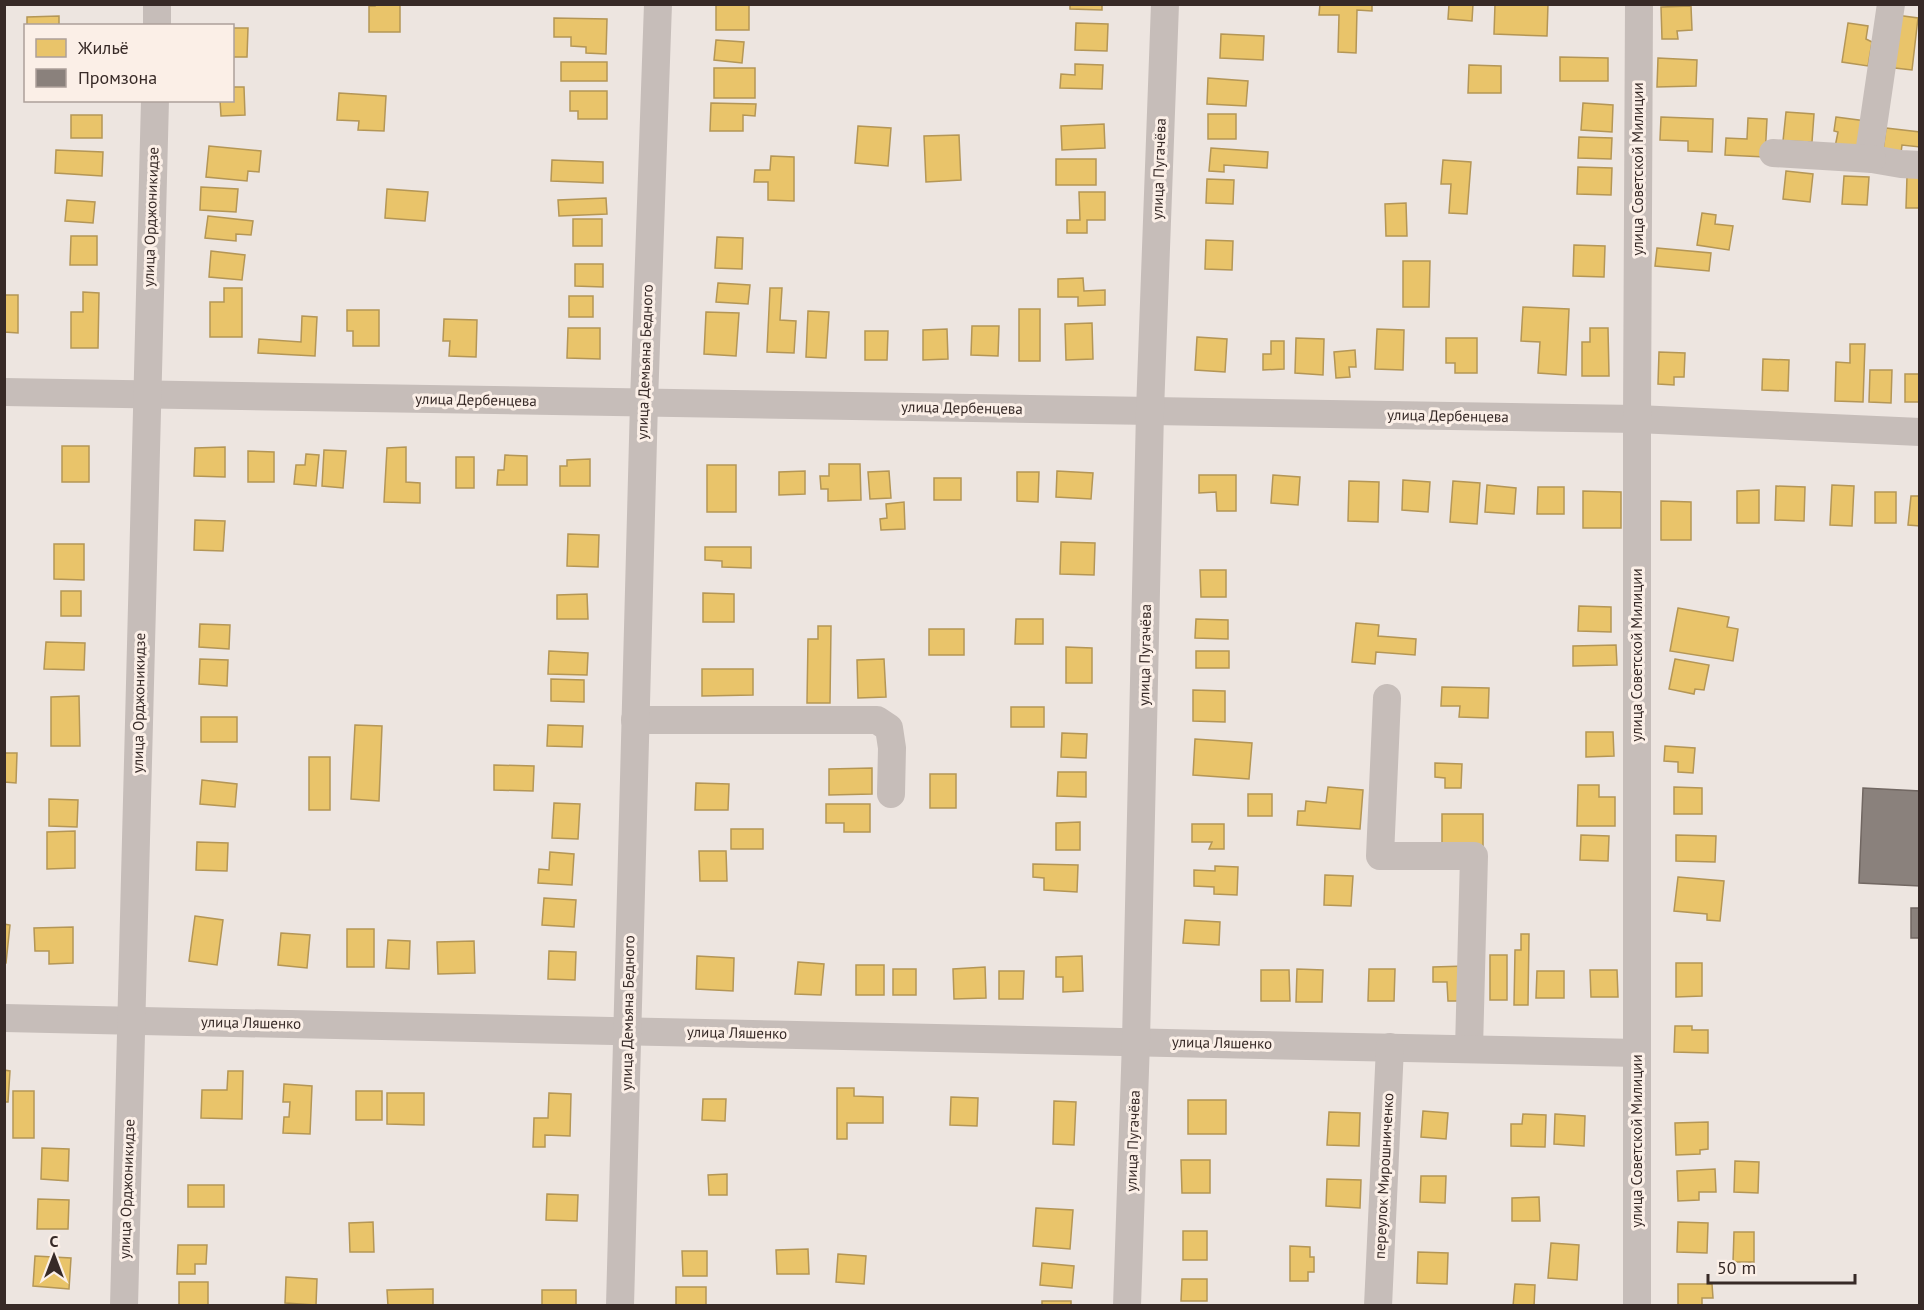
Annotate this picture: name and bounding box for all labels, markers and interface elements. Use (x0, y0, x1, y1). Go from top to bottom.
legend (24, 24, 234, 102)
text: Жильё (77, 36, 129, 59)
text: Промзона (78, 66, 157, 89)
street label: улица Советской Милиции (1628, 82, 1647, 256)
street label: улица Пугачёва (1147, 118, 1170, 220)
street label: улица Орджоникидзе (139, 146, 162, 287)
street label: улица Демьяна Бедного (632, 284, 657, 440)
street label: улица Дербенцева (415, 389, 537, 410)
street label: улица Дербенцева (901, 397, 1023, 418)
street label: улица Дербенцева (1387, 405, 1509, 426)
street label: улица Советской Милиции (1627, 568, 1646, 742)
street label: улица Пугачёва (1134, 604, 1155, 706)
street label: улица Орджоникидзе (128, 633, 149, 773)
street label: улица Демьяна Бедного (617, 935, 638, 1091)
street label: улица Ляшенко (201, 1012, 301, 1033)
street label: улица Ляшенко (687, 1022, 787, 1043)
street label: улица Ляшенко (1172, 1032, 1272, 1053)
street label: улица Советской Милиции (1627, 1054, 1646, 1228)
street label: улица Пугачёва (1121, 1090, 1144, 1192)
street label: переулок Мирошниченко (1370, 1092, 1397, 1260)
street label: улица Орджоникидзе (115, 1118, 138, 1259)
north arrow (24, 1226, 84, 1286)
text: С (50, 1231, 59, 1251)
scale bar (1708, 1247, 1855, 1285)
text: 50 m (1717, 1256, 1756, 1279)

